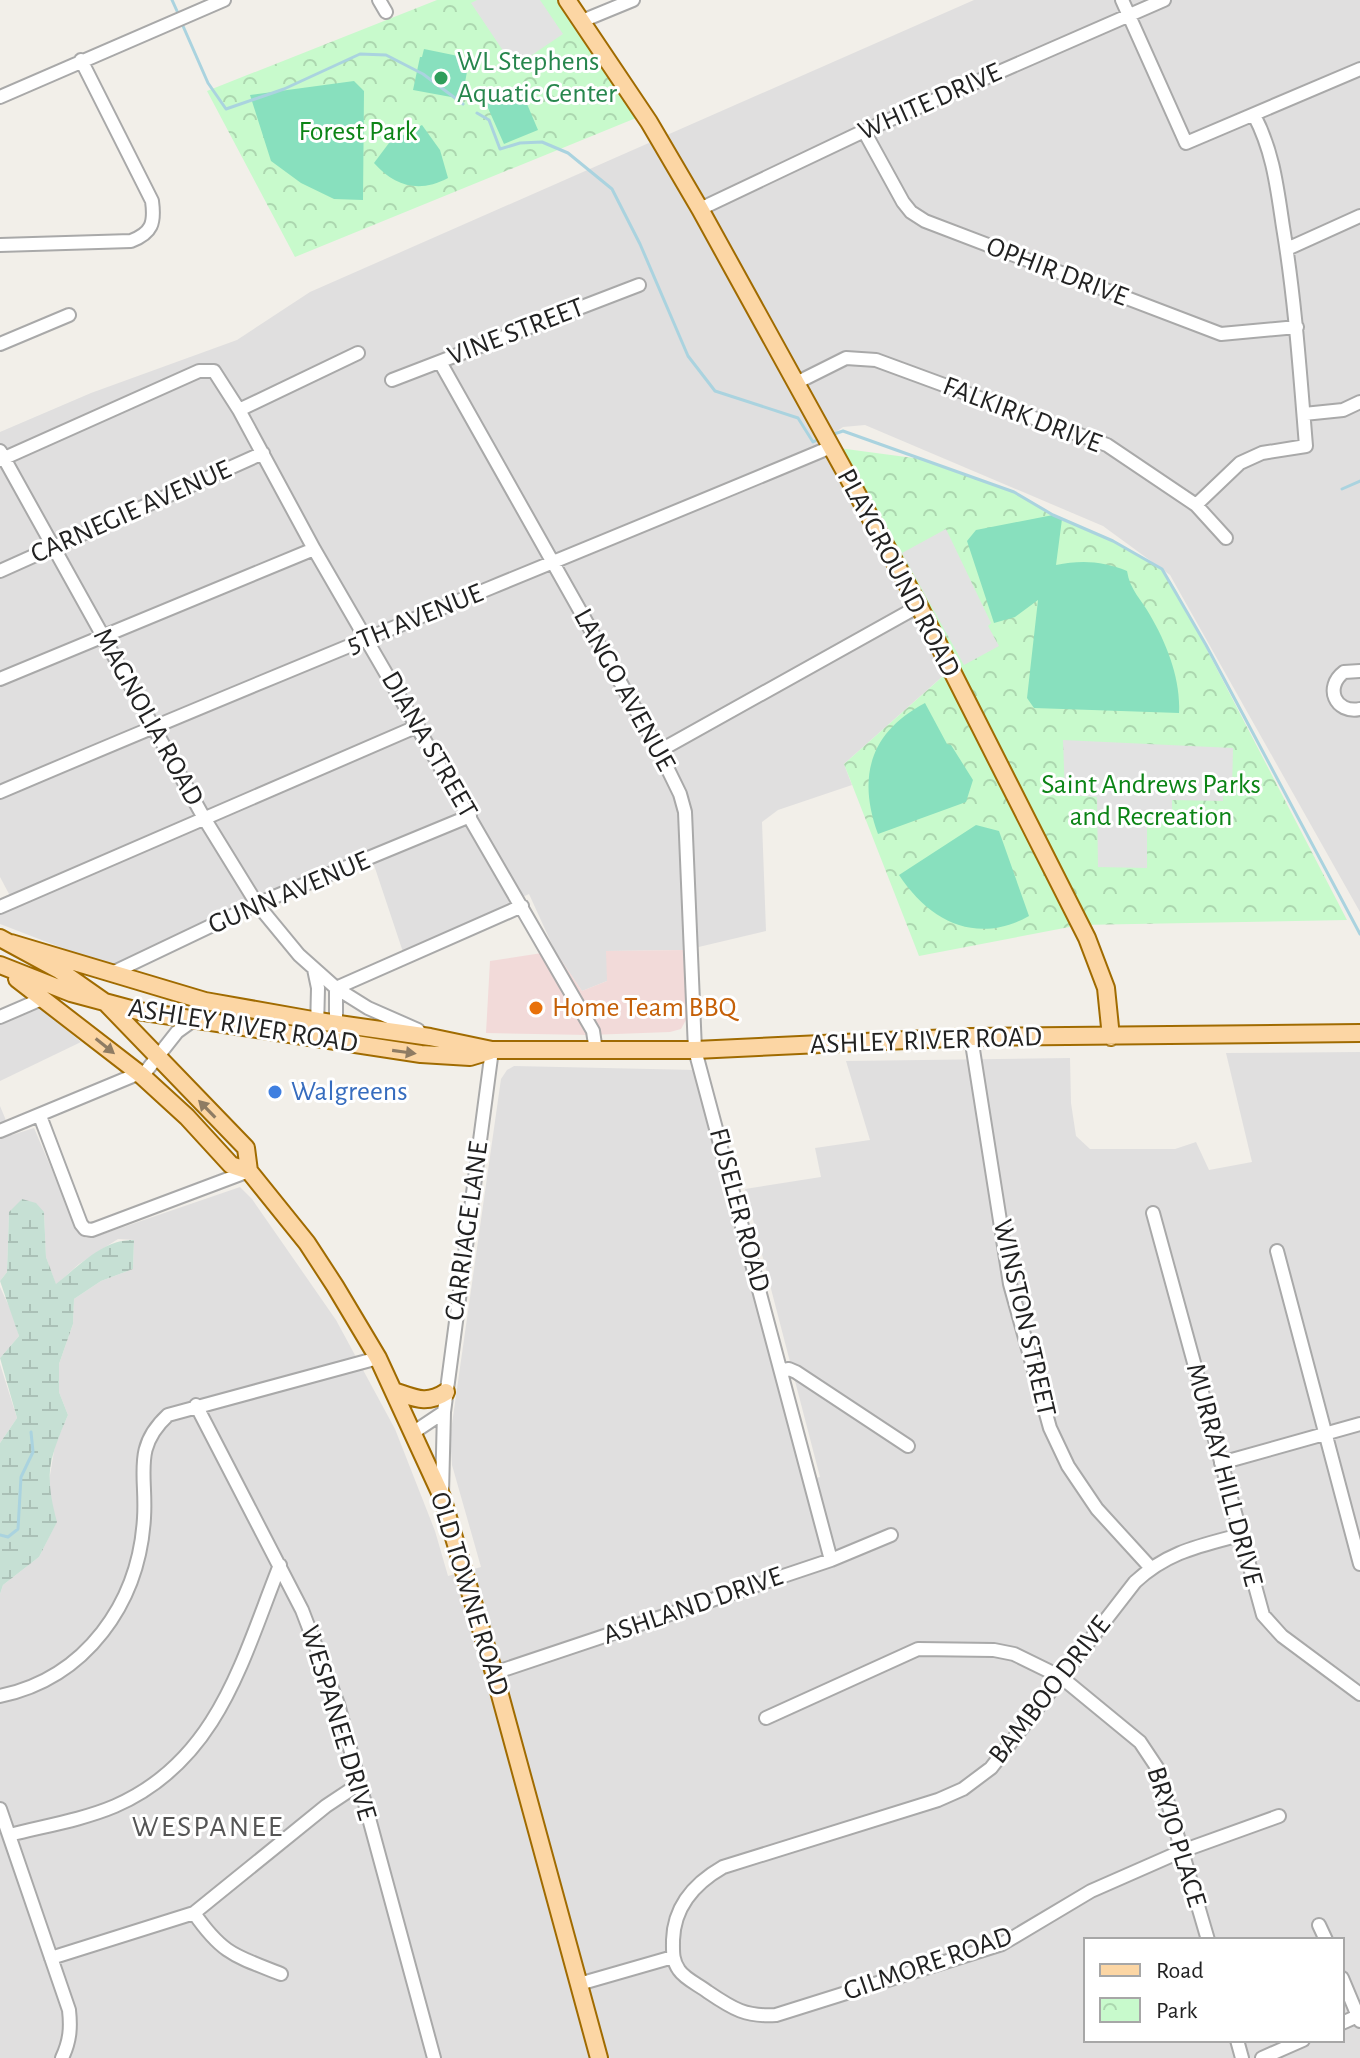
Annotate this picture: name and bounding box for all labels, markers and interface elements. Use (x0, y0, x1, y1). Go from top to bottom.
place label: WL Stephens Aquatic Center (457, 48, 617, 108)
street label: WHITE DRIVE (854, 58, 1006, 146)
marker: WL Stephens Aquatic Center (432, 69, 450, 87)
park label: Forest Park (299, 118, 418, 146)
street label: OPHIR DRIVE (982, 232, 1132, 312)
street label: VINE STREET (444, 293, 588, 371)
street label: FALKIRK DRIVE (939, 372, 1105, 458)
street label: CARNEGIE AVENUE (27, 455, 235, 569)
street label: PLAYGROUND ROAD (831, 464, 965, 682)
street label: 5TH AVENUE (343, 579, 487, 659)
street label: LANGO AVENUE (568, 604, 680, 776)
street label: MAGNOLIA ROAD (88, 624, 208, 810)
street label: DIANA STREET (376, 667, 482, 823)
park label: Saint Andrews Parks and Recreation (1041, 771, 1261, 831)
street label: GUNN AVENUE (204, 846, 374, 940)
street label: ASHLEY RIVER ROAD (126, 994, 360, 1058)
place label: Home Team BBQ (552, 994, 740, 1022)
marker: Home Team BBQ (527, 999, 545, 1017)
street label: ASHLEY RIVER ROAD (810, 1023, 1042, 1059)
one-way arrow (95, 1037, 115, 1054)
one-way arrow (391, 1046, 416, 1059)
place label: Walgreens (291, 1078, 408, 1106)
marker: Walgreens (266, 1083, 284, 1101)
one-way arrow (198, 1100, 217, 1119)
street label: FUSELER ROAD (704, 1125, 774, 1295)
street label: CARRIAGE LANE (441, 1140, 493, 1322)
street label: WINSTON STREET (988, 1217, 1060, 1419)
street label: MURRAY HILL DRIVE (1181, 1361, 1267, 1589)
street label: OLD TOWNE ROAD (425, 1489, 513, 1699)
street label: ASHLAND DRIVE (599, 1562, 787, 1650)
street label: BAMBOO DRIVE (984, 1611, 1116, 1769)
street label: WESPANEE DRIVE (295, 1622, 381, 1824)
street label: BRYJO PLACE (1141, 1763, 1211, 1911)
district label: WESPANEE (132, 1812, 284, 1842)
street label: GILMORE ROAD (840, 1922, 1016, 2006)
legend (1084, 1938, 1344, 2042)
text: Road (1156, 1959, 1204, 1983)
text: Park (1156, 1999, 1197, 2023)

